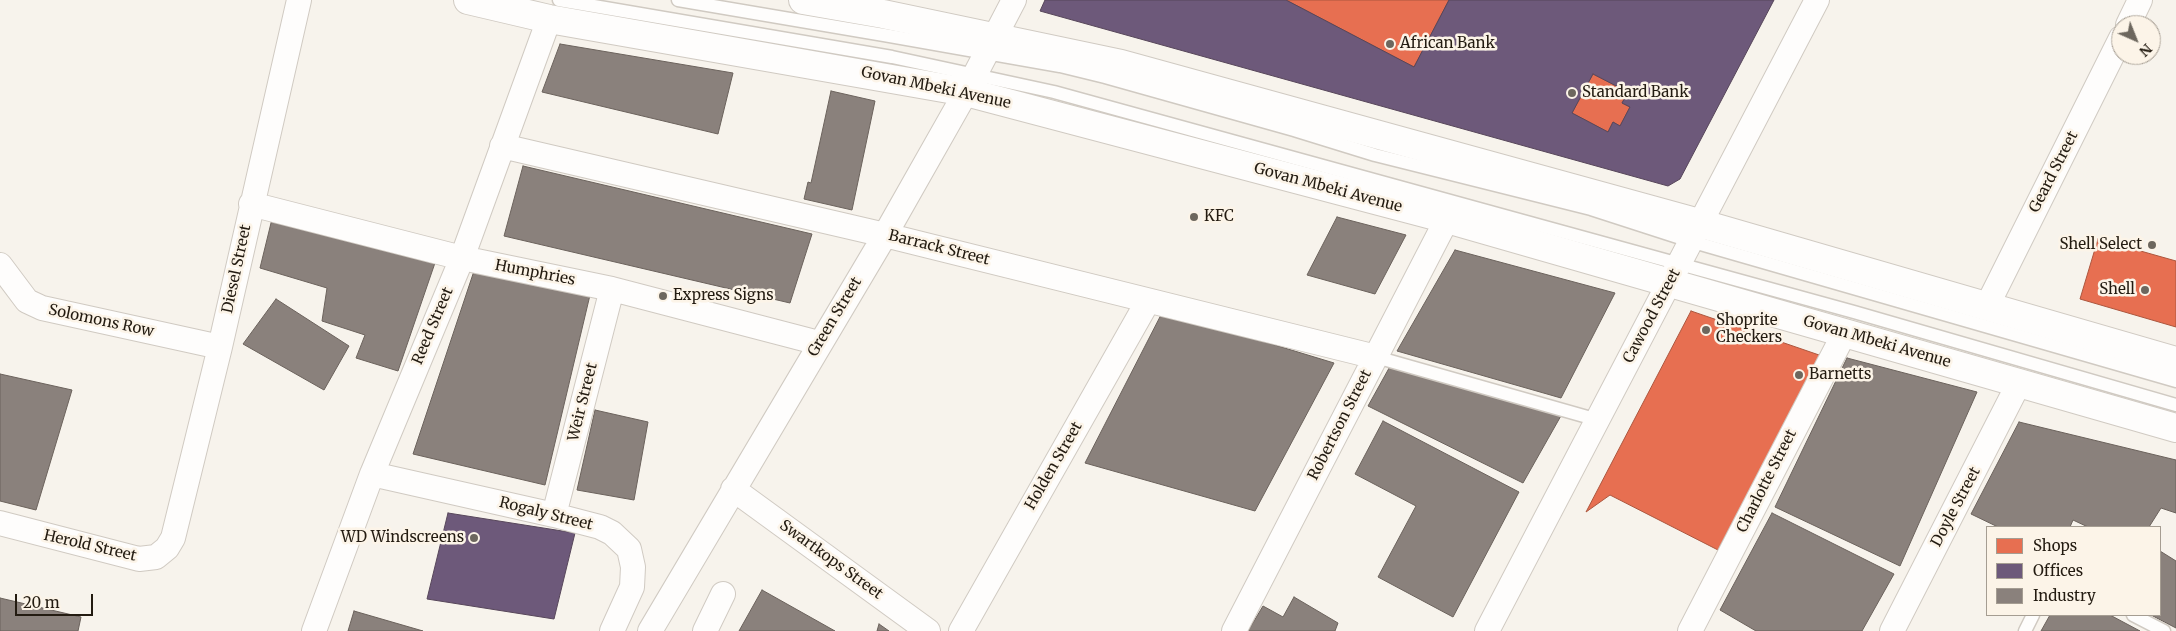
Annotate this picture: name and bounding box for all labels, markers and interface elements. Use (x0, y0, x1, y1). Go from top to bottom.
north arrow (2111, 15, 2161, 65)
place label: African Bank (1400, 35, 1495, 53)
marker: African Bank (1384, 38, 1396, 50)
text: N (2135, 40, 2156, 60)
street label: Govan Mbeki Avenue (860, 63, 1012, 113)
place label: Standard Bank (1582, 84, 1689, 102)
marker: Standard Bank (1566, 87, 1578, 99)
street label: Geard Street (2026, 128, 2082, 216)
street label: Govan Mbeki Avenue (1252, 160, 1404, 216)
place label: KFC (1204, 208, 1234, 226)
marker: KFC (1188, 211, 1200, 223)
street label: Diesel Street (219, 223, 255, 315)
street label: Barrack Street (887, 227, 991, 269)
place label: Shell Select (2060, 236, 2142, 254)
marker: Shell Select (2146, 239, 2158, 251)
street label: Humphries (493, 256, 577, 290)
street label: Cawood Street (1620, 266, 1684, 366)
street label: Green Street (804, 274, 866, 360)
place label: Shell (2099, 281, 2135, 299)
marker: Shell (2139, 284, 2151, 296)
street label: Reed Street (409, 285, 457, 367)
place label: Express Signs (673, 287, 773, 305)
marker: Express Signs (657, 290, 669, 302)
street label: Solomons Row (47, 301, 155, 341)
place label: Shoprite Checkers (1716, 312, 1782, 347)
street label: Govan Mbeki Avenue (1801, 312, 1953, 372)
marker: Shoprite Checkers (1700, 324, 1712, 336)
street label: Weir Street (565, 361, 601, 443)
place label: Barnetts (1809, 366, 1871, 384)
street label: Robertson Street (1304, 367, 1376, 483)
marker: Barnetts (1793, 369, 1805, 381)
street label: Holden Street (1022, 419, 1086, 513)
street label: Charlotte Street (1733, 426, 1801, 536)
street label: Doyle Street (1928, 464, 1984, 550)
street label: Rogaly Street (497, 494, 595, 534)
street label: Swartkops Street (776, 517, 886, 603)
legend (1986, 526, 2161, 616)
street label: Herold Street (42, 527, 138, 565)
place label: WD Windscreens (341, 529, 464, 547)
marker: WD Windscreens (468, 532, 480, 544)
text: Shops (2033, 536, 2077, 555)
text: Offices (2033, 561, 2083, 580)
scale bar (18, 584, 95, 616)
text: Industry (2033, 586, 2096, 605)
text: 20 m (23, 593, 60, 612)

